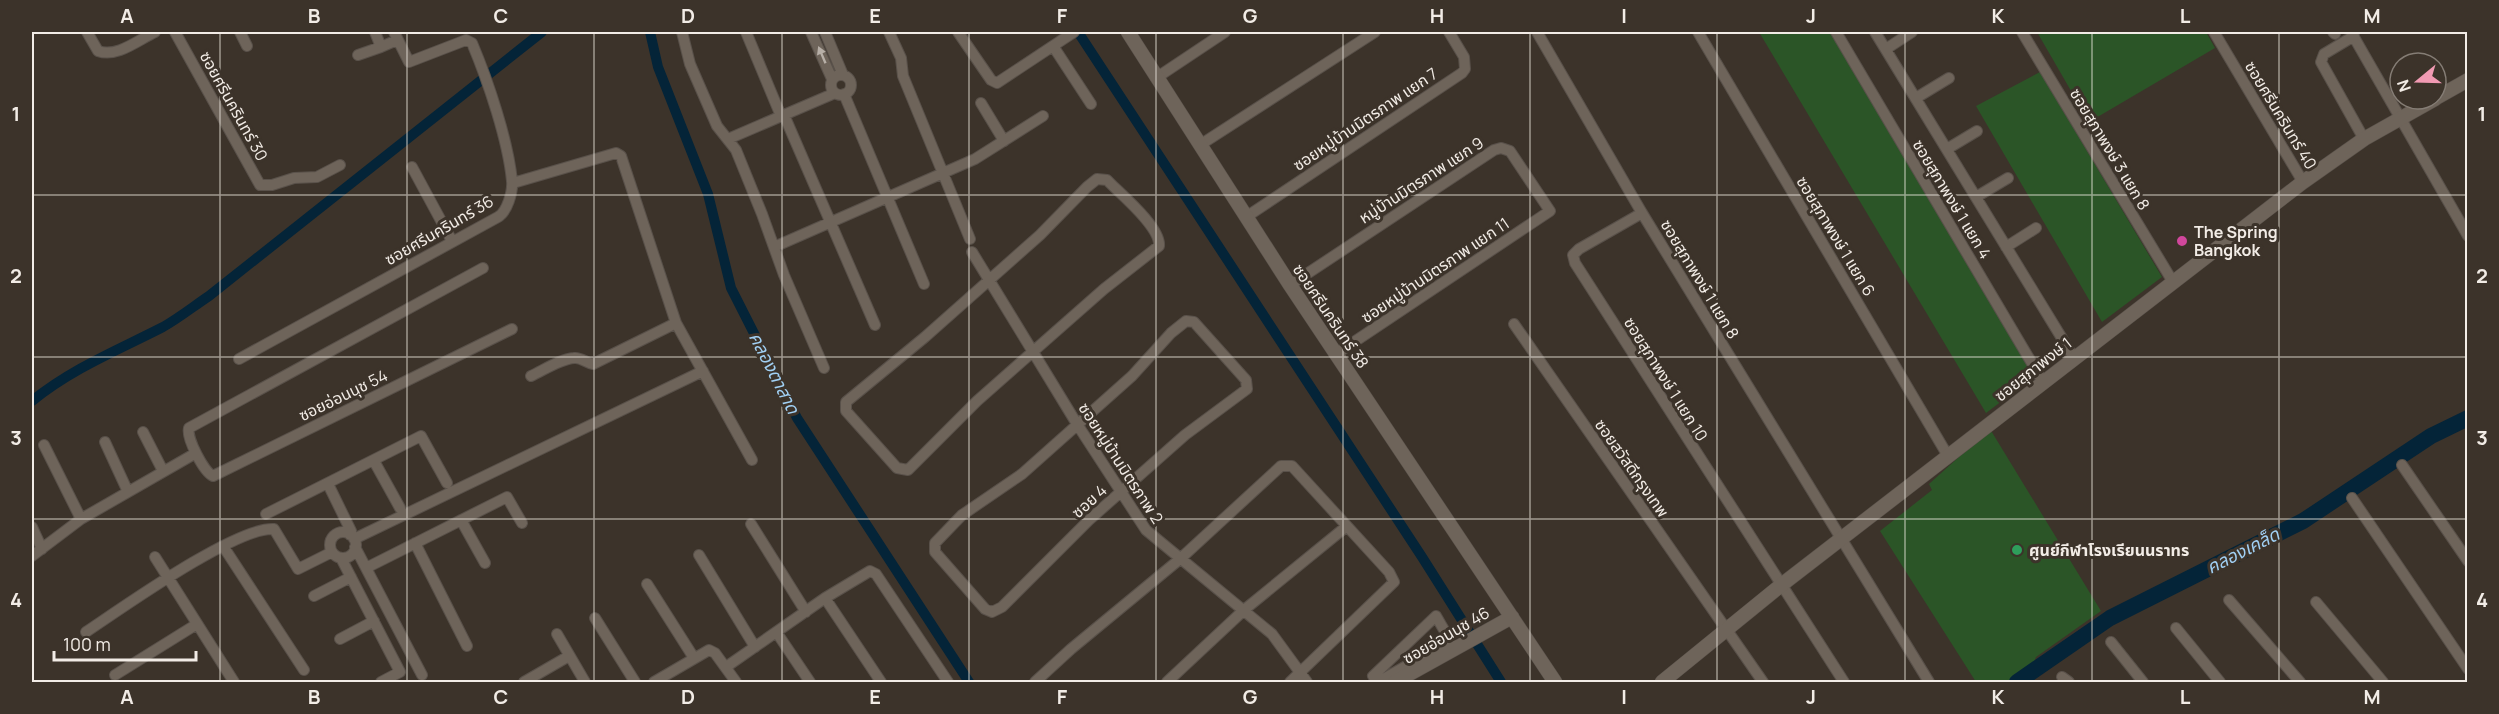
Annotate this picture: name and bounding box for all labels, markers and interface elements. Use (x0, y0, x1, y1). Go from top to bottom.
text: A (120, 2, 134, 29)
text: B (308, 2, 321, 29)
text: C (494, 2, 508, 29)
text: D (681, 2, 695, 29)
text: E (869, 2, 881, 29)
text: F (1057, 2, 1068, 29)
text: G (1243, 2, 1258, 29)
text: H (1430, 2, 1444, 29)
text: I (1621, 2, 1627, 29)
text: J (1806, 2, 1816, 29)
text: K (1992, 2, 2005, 29)
text: L (2180, 2, 2191, 29)
text: M (2363, 2, 2381, 29)
one-way arrow (817, 46, 827, 64)
street label: ซอยศรีนครินทร์ 30 (195, 47, 273, 165)
north arrow (2388, 51, 2448, 111)
street label: ซอยศรีนครินทร์ 40 (2240, 57, 2322, 173)
street label: ซอยหมู่บ้านมิตรภาพ แยก 7 (1288, 62, 1442, 176)
text: N (2392, 77, 2416, 95)
street label: ซอยสุภาพงษ์ 3 แยก 8 (2065, 84, 2155, 214)
text: 1 (12, 100, 20, 127)
text: 1 (2478, 100, 2486, 127)
street label: หมู่บ้านมิตรภาพ แยก 9 (1355, 131, 1487, 229)
street label: ซอยสุภาพงษ์ 1 แยก 4 (1908, 135, 1996, 263)
street label: ซอยสุภาพงษ์ 1 แยก 6 (1791, 172, 1881, 300)
street label: ซอยศรีนครินทร์ 36 (381, 190, 497, 270)
street label: ซอยหมู่บ้านมิตรภาพ แยก 11 (1357, 212, 1513, 328)
street label: ซอยสุภาพงษ์ 1 แยก 8 (1656, 215, 1744, 343)
place label: The Spring Bangkok (2194, 221, 2278, 261)
marker: The Spring Bangkok (2175, 234, 2189, 248)
street label: ซอยศรีนครินทร์ 38 (1288, 259, 1374, 373)
text: 2 (10, 262, 22, 289)
text: 2 (2476, 262, 2488, 289)
street label: ซอยสุภาพงษ์ 1 แยก 10 (1619, 313, 1713, 445)
water label: คลองตาสาด (744, 328, 806, 418)
street label: ซอยสุภาพงษ์ 1 (1990, 332, 2076, 406)
street label: ซอยอ่อนนุช 54 (295, 364, 391, 426)
street label: ซอยหมู่บ้านมิตรภาพ 2 (1074, 398, 1168, 528)
street label: ซอยสวัสดีกรุงเทพ (1590, 415, 1674, 521)
text: 3 (10, 424, 22, 451)
text: 3 (2476, 424, 2488, 451)
street label: ซอย 4 (1067, 479, 1111, 523)
water label: คลองเคล็ด (2202, 521, 2284, 579)
place label: ศูนย์กีฬาโรงเรียนนราทร (2029, 539, 2189, 561)
marker: ศูนย์กีฬาโรงเรียนนราทร (2010, 543, 2024, 557)
text: 4 (10, 586, 22, 613)
text: 4 (2476, 586, 2488, 613)
street label: ซอยอ่อนนุช 46 (1399, 601, 1493, 669)
scale bar (54, 624, 196, 662)
text: 100 m (63, 632, 111, 656)
text: A (120, 683, 134, 710)
text: B (308, 683, 321, 710)
text: C (494, 683, 508, 710)
text: D (681, 683, 695, 710)
text: E (869, 683, 881, 710)
text: F (1057, 683, 1068, 710)
text: G (1243, 683, 1258, 710)
text: H (1430, 683, 1444, 710)
text: I (1621, 683, 1627, 710)
text: J (1806, 683, 1816, 710)
text: K (1992, 683, 2005, 710)
text: L (2180, 683, 2191, 710)
text: M (2363, 683, 2381, 710)

